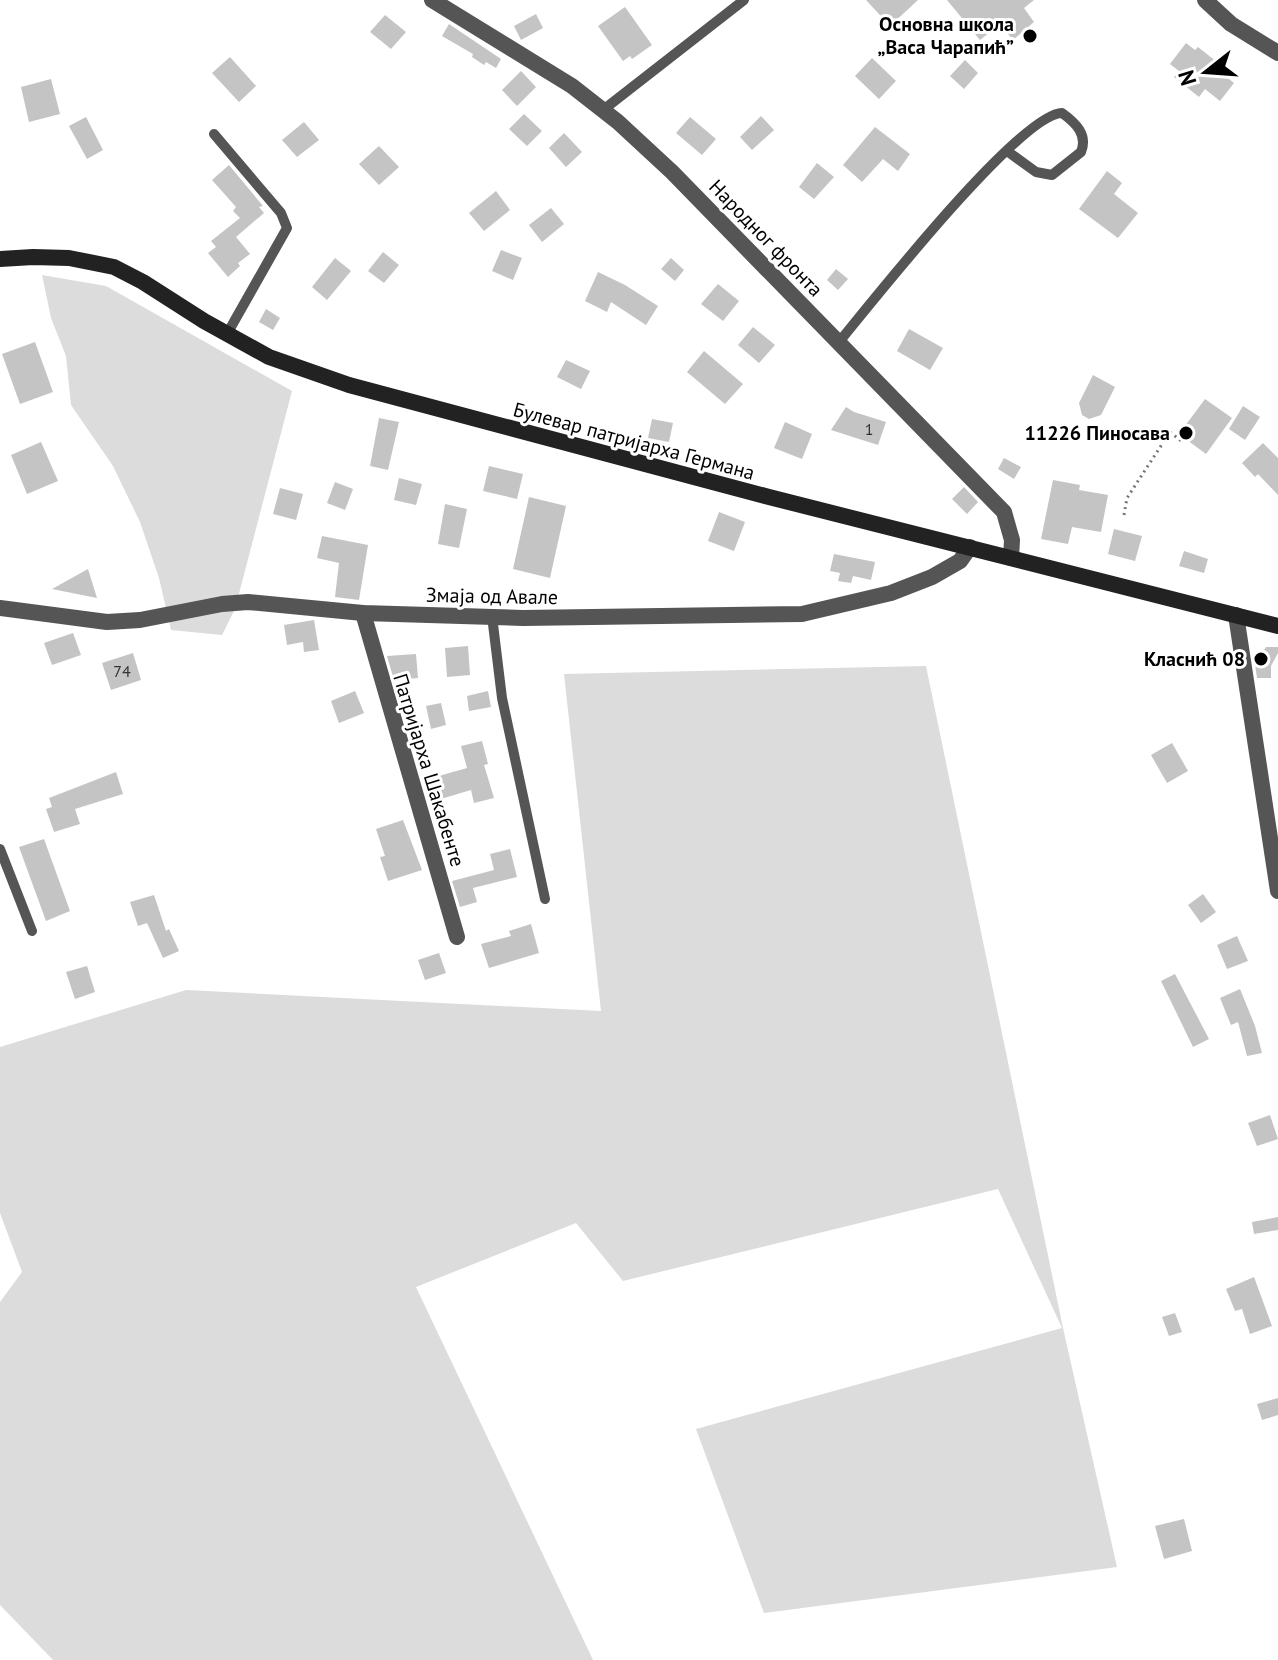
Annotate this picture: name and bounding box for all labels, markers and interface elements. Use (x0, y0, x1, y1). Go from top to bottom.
place label: Основна школа „Васа Чарапић” (877, 11, 1014, 60)
marker: Основна школа „Васа Чарапић” (1021, 27, 1039, 45)
north arrow (1166, 32, 1246, 112)
text: N (1171, 67, 1202, 89)
street label: Народног фронта (703, 174, 829, 302)
street label: Булевар патријарха Германа (510, 396, 758, 486)
house number: 1 (865, 419, 873, 439)
place label: 11226 Пиносава (1024, 420, 1170, 446)
marker: 11226 Пиносава (1177, 424, 1195, 442)
street label: Змаја од Авале (426, 582, 558, 610)
place label: Класнић 08 (1144, 646, 1245, 672)
marker: Класнић 08 (1252, 650, 1270, 668)
house number: 74 (113, 661, 131, 681)
street label: Патријарха Шакабенте (387, 670, 471, 870)

